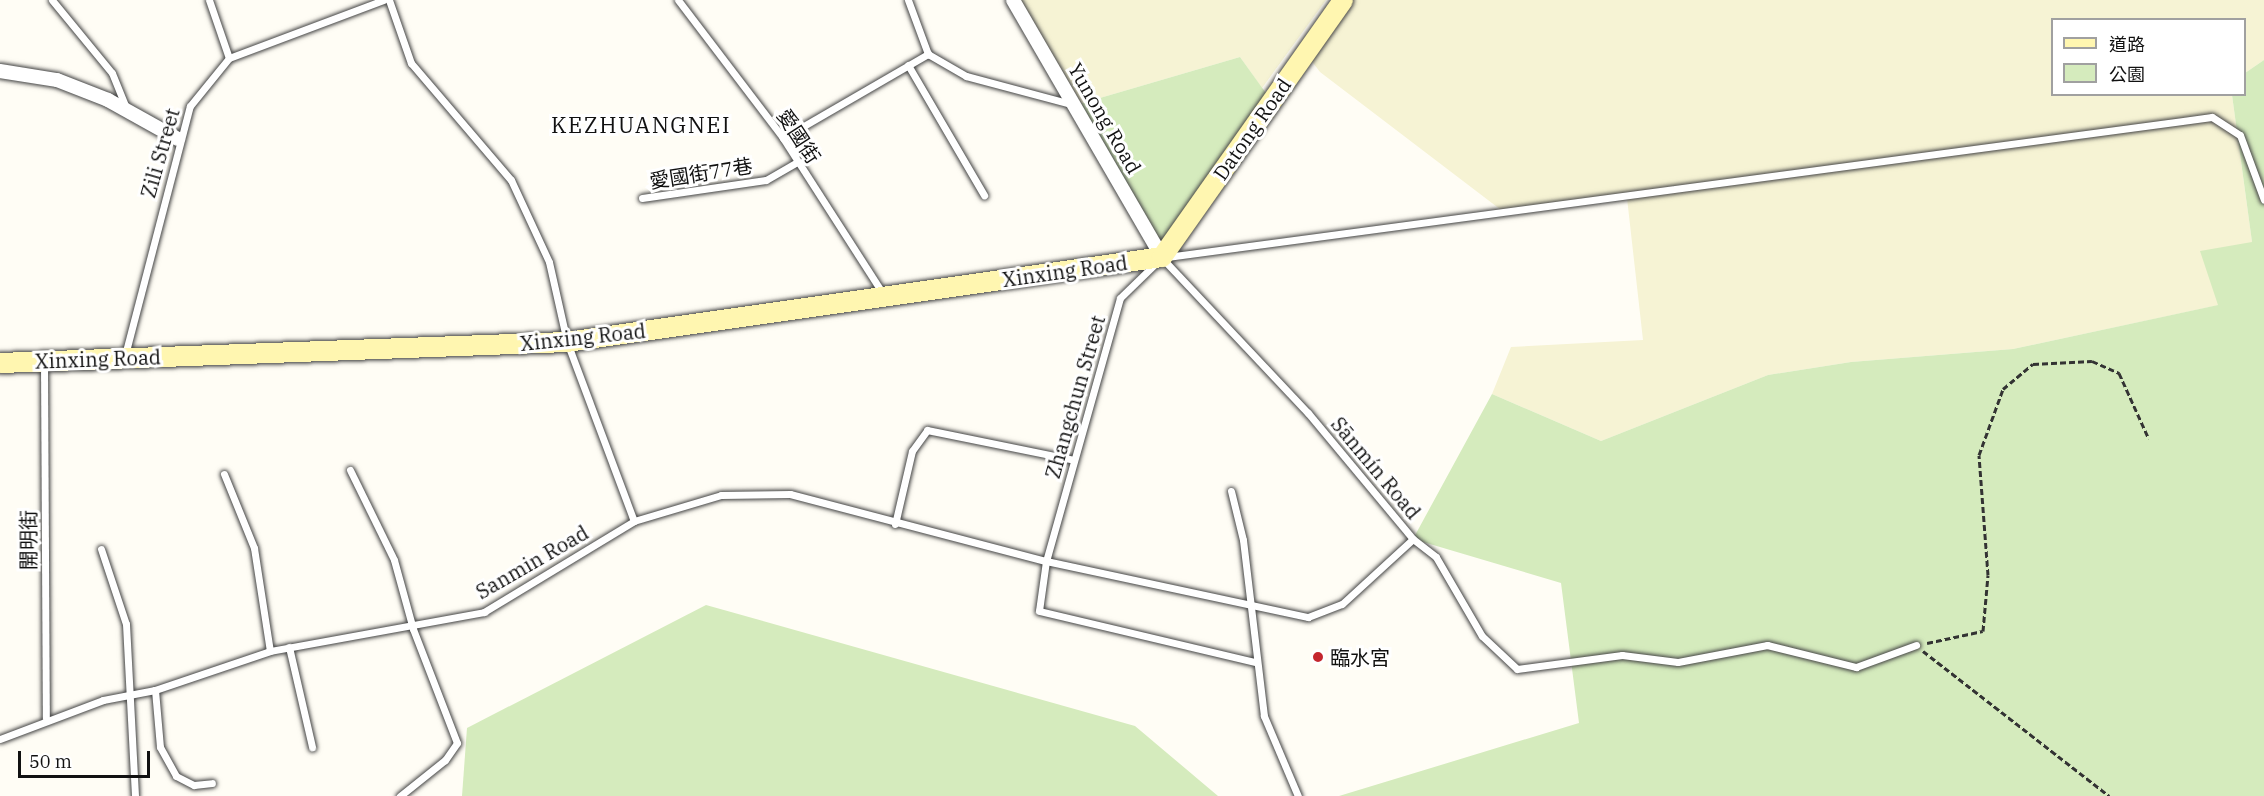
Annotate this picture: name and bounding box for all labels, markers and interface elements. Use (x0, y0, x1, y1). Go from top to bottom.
legend (2051, 18, 2246, 96)
text: 道路 (2109, 33, 2145, 56)
street label: Yunong Road (1064, 58, 1146, 178)
text: 公園 (2109, 63, 2145, 86)
street label: Datong Road (1208, 73, 1296, 185)
street label: 愛國街 (773, 104, 825, 168)
street label: Zili Street (136, 105, 184, 201)
district label: KEZHUANGNEI (551, 112, 731, 138)
street label: 愛國街77巷 (648, 153, 754, 193)
street label: Xinxing Road (1001, 250, 1129, 292)
street label: Zhangchun Street (1040, 313, 1110, 481)
street label: Xinxing Road (519, 318, 647, 356)
street label: Xinxing Road (35, 345, 161, 373)
street label: Sānmín Road (1326, 412, 1426, 524)
street label: 開明街 (16, 510, 40, 570)
street label: Sanmin Road (471, 520, 593, 604)
place label: 臨水宮 (1330, 645, 1390, 669)
marker: 臨水宮 (1311, 650, 1325, 664)
scale bar (21, 739, 153, 777)
text: 50 m (29, 750, 72, 773)

